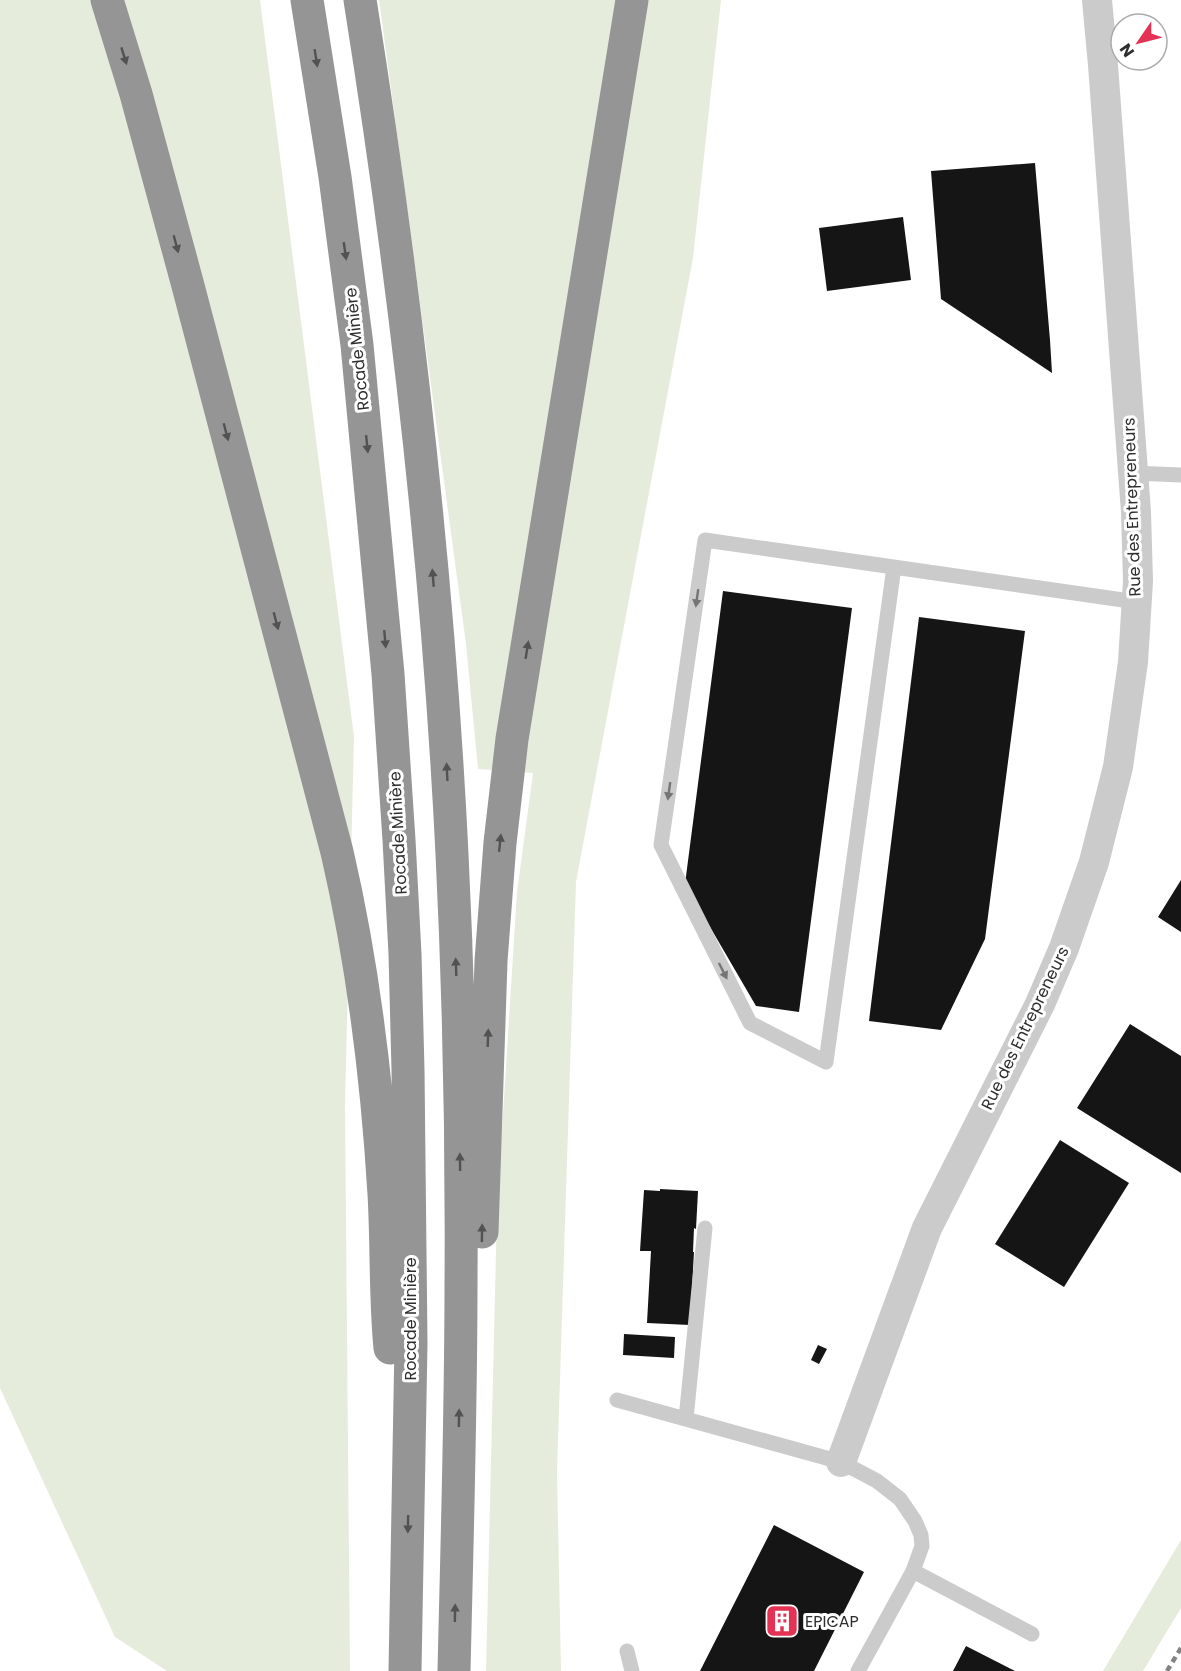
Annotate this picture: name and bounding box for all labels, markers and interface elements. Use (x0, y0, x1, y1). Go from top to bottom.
north arrow (1109, 12, 1169, 72)
text: N (1114, 39, 1140, 62)
one-way arrow (120, 47, 129, 65)
one-way arrow (312, 48, 321, 67)
one-way arrow (172, 235, 182, 253)
one-way arrow (340, 241, 350, 260)
street label: Rocade Minière (339, 286, 375, 411)
street label: Rue des Entrepreneurs (1117, 417, 1147, 597)
one-way arrow (222, 423, 232, 442)
one-way arrow (362, 435, 372, 454)
one-way arrow (428, 568, 438, 587)
one-way arrow (692, 589, 701, 608)
one-way arrow (272, 612, 281, 630)
one-way arrow (380, 629, 390, 648)
one-way arrow (522, 640, 531, 659)
one-way arrow (442, 763, 452, 782)
street label: Rocade Minière (383, 771, 413, 895)
one-way arrow (664, 782, 673, 801)
one-way arrow (496, 833, 505, 852)
street label: Rue des Entrepreneurs (975, 942, 1075, 1114)
one-way arrow (451, 958, 461, 977)
one-way arrow (719, 962, 728, 979)
one-way arrow (484, 1028, 493, 1047)
one-way arrow (455, 1152, 465, 1171)
one-way arrow (478, 1223, 487, 1242)
street label: Rocade Minière (399, 1257, 422, 1381)
one-way arrow (454, 1408, 464, 1427)
one-way arrow (403, 1515, 413, 1534)
one-way arrow (451, 1603, 460, 1622)
building icon: EPICAP (764, 1603, 800, 1639)
place label: EPICAP (805, 1610, 859, 1633)

